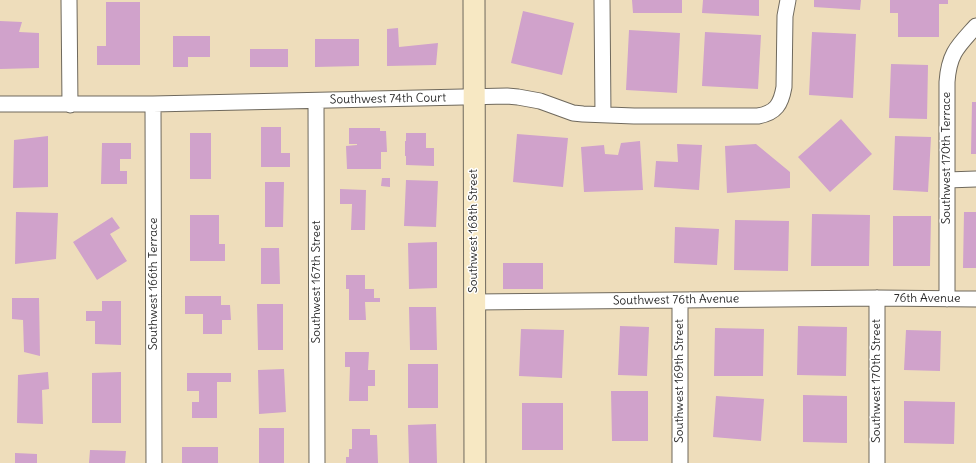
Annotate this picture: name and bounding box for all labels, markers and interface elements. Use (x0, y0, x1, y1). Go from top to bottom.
street label: Southwest 74th Court (330, 91, 446, 107)
street label: Southwest 170th Terrace (940, 92, 954, 224)
street label: Southwest 168th Street (467, 169, 481, 293)
street label: Southwest 166th Terrace (147, 218, 161, 350)
street label: Southwest 167th Street (310, 221, 324, 343)
street label: Southwest 76th Avenue (613, 292, 739, 308)
street label: 76th Avenue (894, 292, 960, 306)
street label: Southwest 169th Street (673, 319, 687, 443)
street label: Southwest 170th Street (870, 319, 884, 443)

